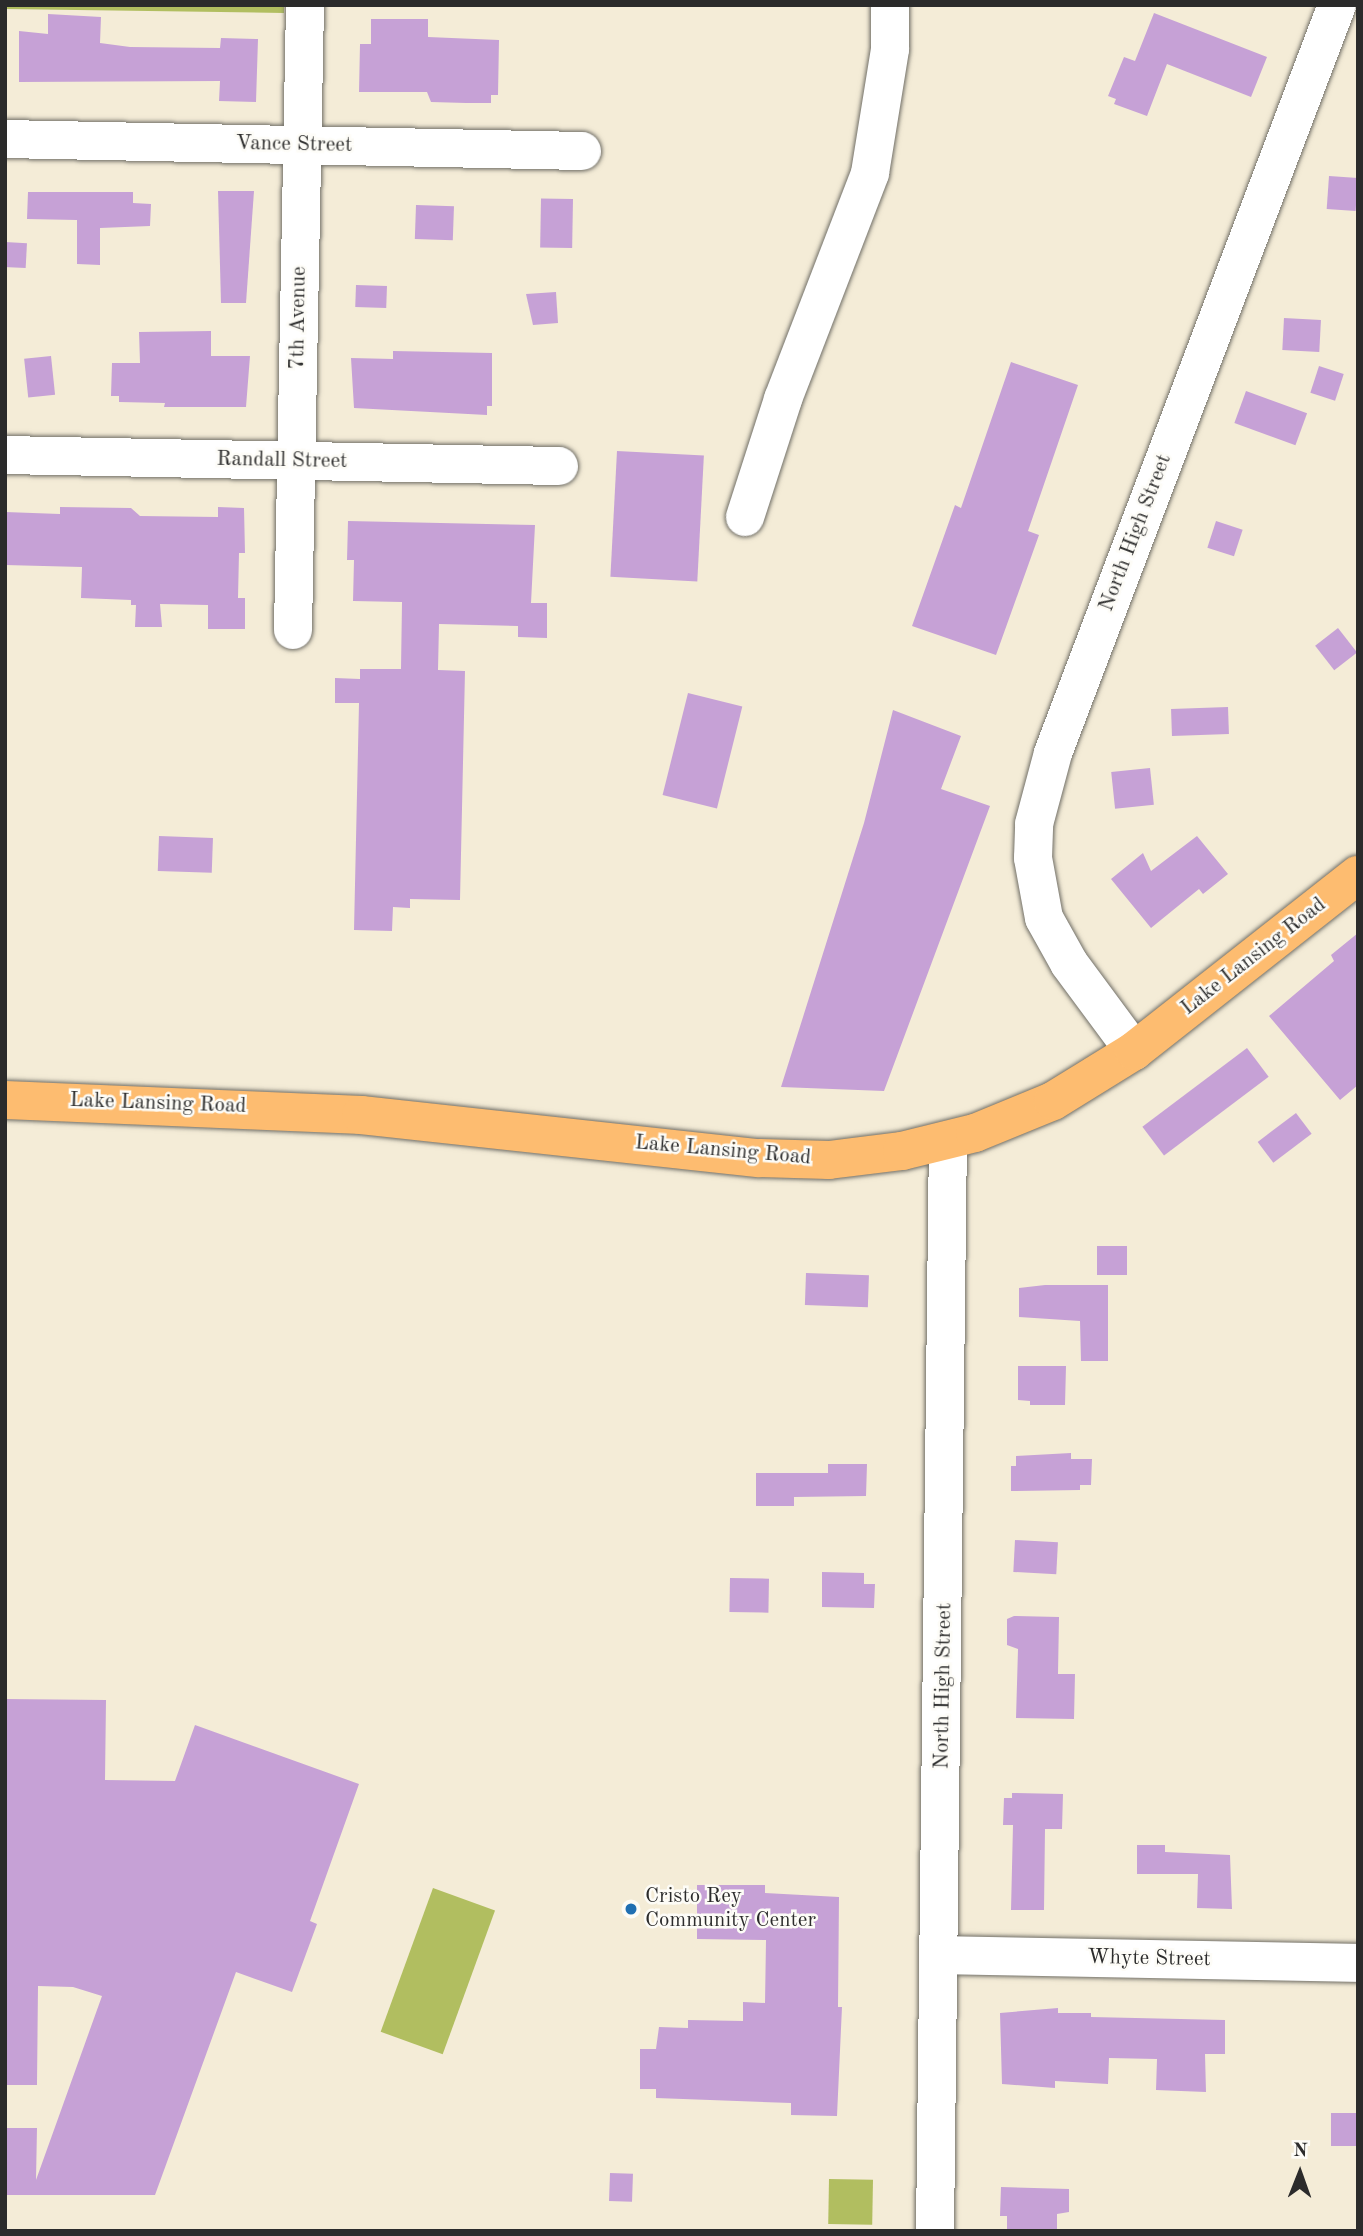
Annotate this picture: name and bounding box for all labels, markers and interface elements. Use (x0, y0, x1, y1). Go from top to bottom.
street label: Vance Street (235, 131, 353, 159)
street label: 7th Avenue (285, 266, 313, 370)
street label: Randall Street (216, 447, 348, 475)
street label: North High Street (1094, 451, 1178, 615)
street label: Lake Lansing Road (1177, 893, 1331, 1021)
street label: Lake Lansing Road (69, 1088, 247, 1120)
street label: Lake Lansing Road (634, 1131, 812, 1171)
street label: North High Street (930, 1603, 958, 1769)
place label: Cristo Rey Community Center (645, 1884, 816, 1934)
marker: Cristo Rey Community Center (623, 1901, 639, 1917)
street label: Whyte Street (1087, 1945, 1211, 1973)
north arrow (1265, 2138, 1335, 2208)
text: N (1293, 2142, 1308, 2161)

